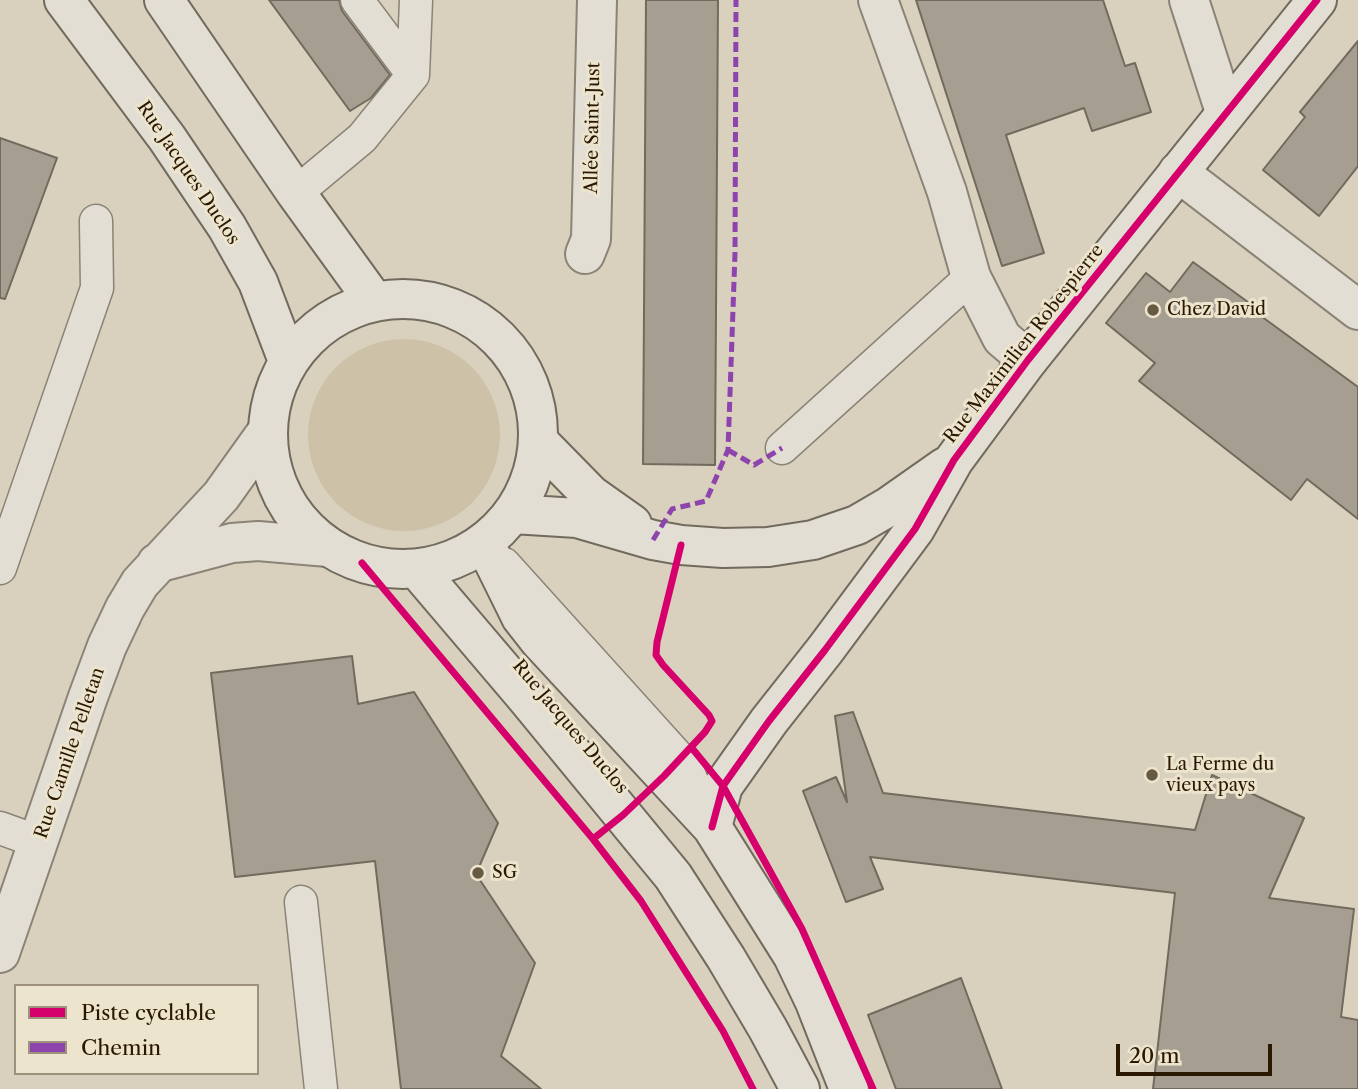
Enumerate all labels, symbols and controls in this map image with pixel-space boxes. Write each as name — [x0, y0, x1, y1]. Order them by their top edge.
street label: Allée Saint-Just — [581, 62, 605, 194]
street label: Rue Jacques Duclos — [132, 97, 244, 249]
street label: Rue Maximilien Robespierre — [940, 240, 1108, 448]
place label: Chez David — [1167, 299, 1266, 321]
marker: Chez David — [1145, 302, 1161, 318]
street label: Rue Jacques Duclos — [508, 656, 632, 798]
street label: Rue Camille Pelletan — [31, 665, 109, 841]
place label: La Ferme du vieux pays — [1166, 754, 1274, 796]
marker: La Ferme du vieux pays — [1144, 767, 1160, 783]
place label: SG — [492, 862, 517, 884]
marker: SG — [470, 865, 486, 881]
legend — [14, 984, 259, 1075]
text: Piste cyclable — [81, 1000, 216, 1025]
scale bar — [1120, 1030, 1276, 1074]
text: Chemin — [81, 1035, 161, 1060]
text: 20 m — [1129, 1043, 1180, 1068]

